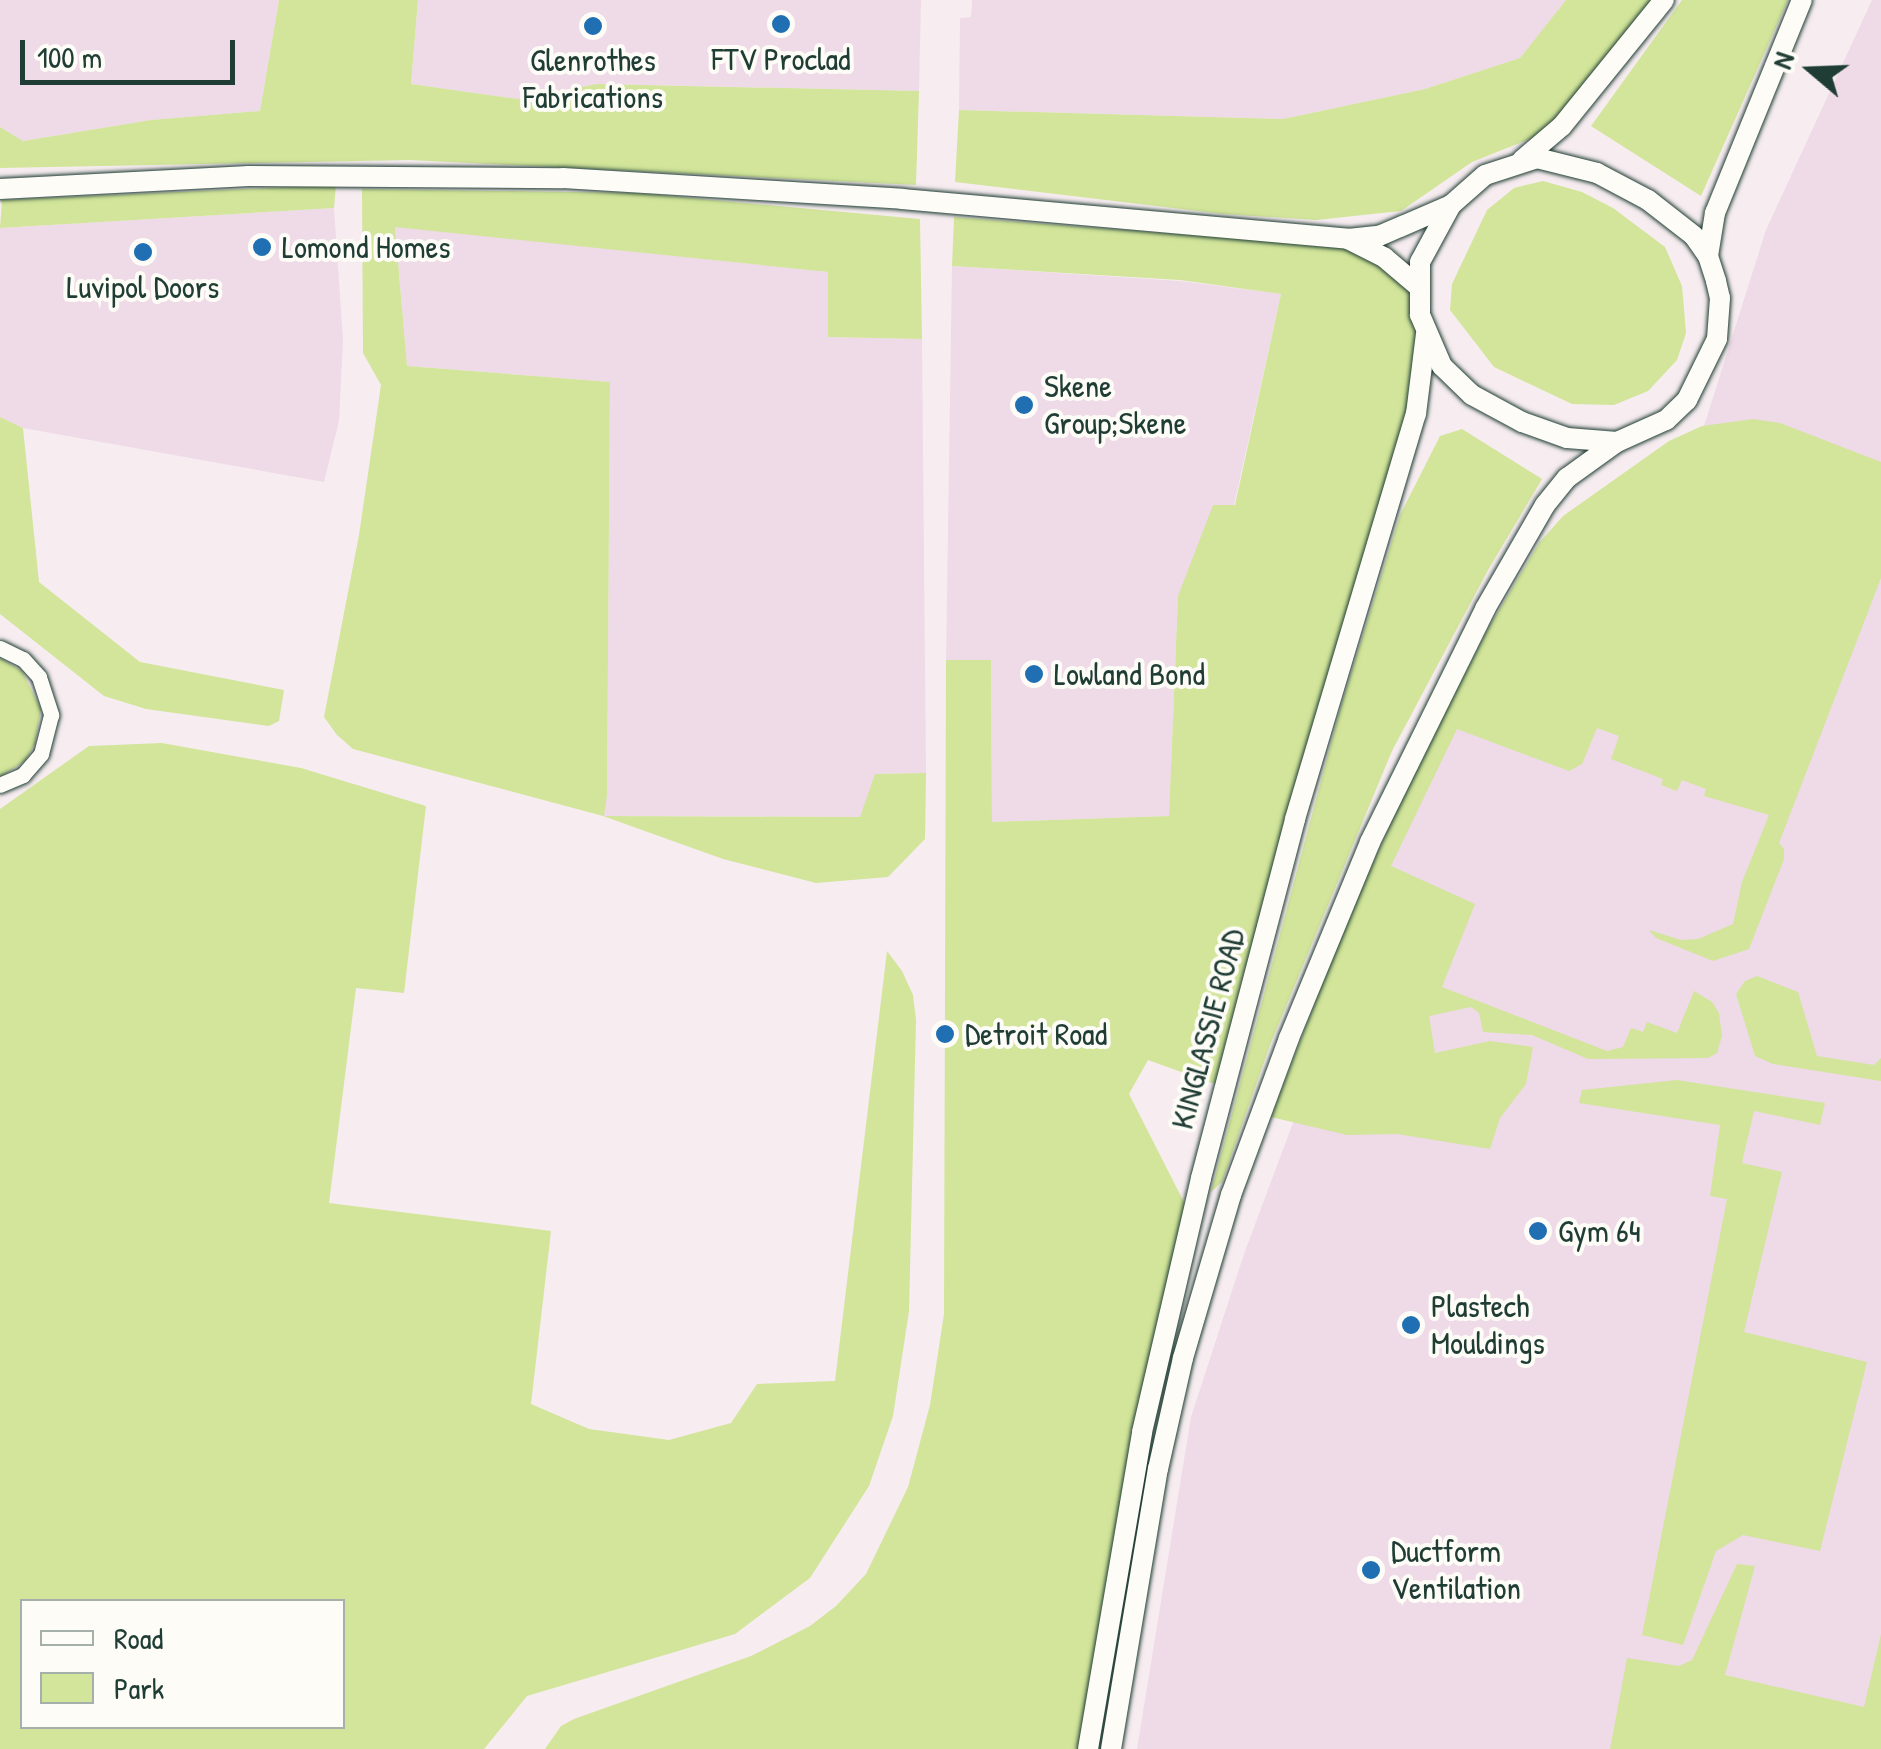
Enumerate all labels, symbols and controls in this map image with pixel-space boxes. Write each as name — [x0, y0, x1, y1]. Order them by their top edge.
marker: FTV Proclad — [770, 13, 792, 35]
marker: Glenrothes Fabrications — [582, 15, 604, 37]
scale bar — [25, 20, 240, 82]
north arrow — [1761, 20, 1861, 120]
text: 100 m — [37, 37, 102, 77]
place label: FTV Proclad — [712, 40, 850, 78]
place label: Glenrothes Fabrications — [523, 42, 663, 117]
text: N — [1762, 47, 1803, 73]
place label: Lomond Homes — [282, 228, 450, 266]
marker: Lomond Homes — [251, 236, 273, 258]
marker: Luvipol Doors — [132, 241, 154, 263]
place label: Luvipol Doors — [67, 268, 219, 306]
place label: Skene Group;Skene — [1044, 368, 1186, 443]
marker: Skene Group;Skene — [1013, 394, 1035, 416]
place label: Lowland Bond — [1054, 655, 1205, 693]
marker: Lowland Bond — [1023, 663, 1045, 685]
street label: KINGLASSIE ROAD — [1163, 925, 1253, 1133]
place label: Detroit Road — [965, 1015, 1107, 1053]
marker: Detroit Road — [934, 1023, 956, 1045]
place label: Gym 64 — [1558, 1212, 1641, 1250]
marker: Gym 64 — [1527, 1220, 1549, 1242]
place label: Plastech Mouldings — [1431, 1288, 1545, 1363]
marker: Plastech Mouldings — [1400, 1314, 1422, 1336]
place label: Ductform Ventilation — [1391, 1533, 1521, 1608]
marker: Ductform Ventilation — [1360, 1559, 1382, 1581]
legend — [20, 1599, 345, 1729]
text: Road — [114, 1618, 163, 1658]
text: Park — [114, 1668, 164, 1708]

